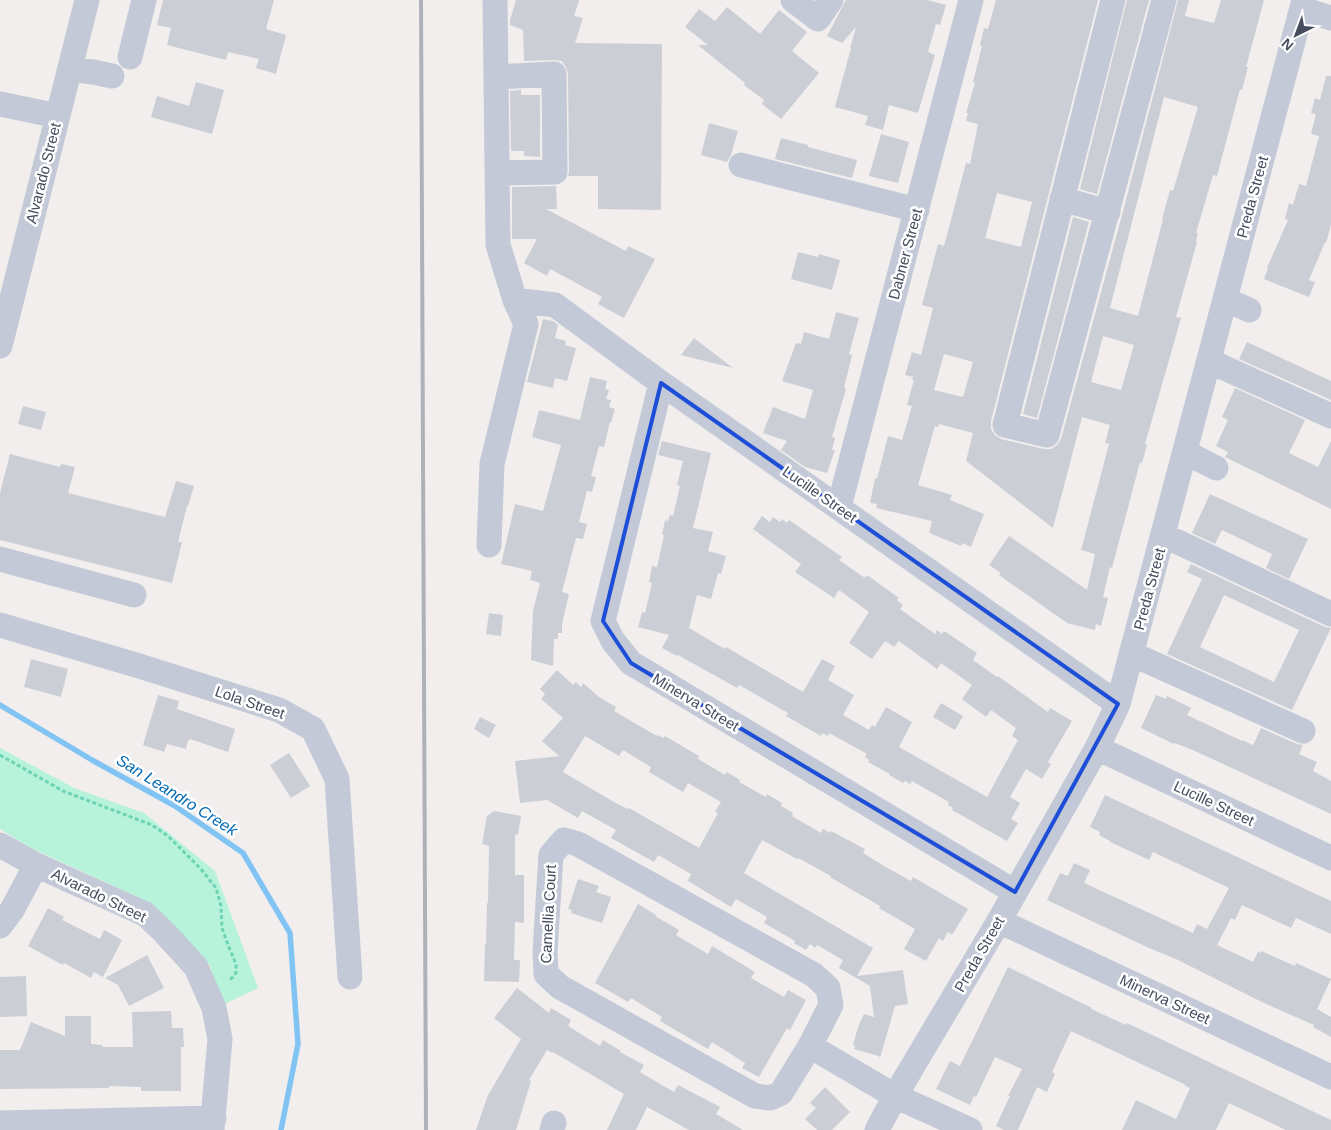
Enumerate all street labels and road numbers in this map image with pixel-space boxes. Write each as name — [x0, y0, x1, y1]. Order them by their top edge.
street label: Alvarado Street — [22, 120, 64, 225]
street label: Preda Street — [1233, 153, 1271, 240]
street label: Dabner Street — [885, 206, 926, 301]
street label: Lucille Street — [780, 462, 861, 526]
street label: Preda Street — [1130, 545, 1168, 632]
street label: Minerva Street — [650, 670, 743, 735]
street label: Lola Street — [213, 682, 288, 722]
street label: Lucille Street — [1171, 777, 1258, 829]
street label: Camellia Court — [537, 863, 559, 964]
street label: Alvarado Street — [49, 865, 150, 926]
street label: Preda Street — [951, 913, 1008, 995]
street label: Minerva Street — [1117, 971, 1214, 1028]

